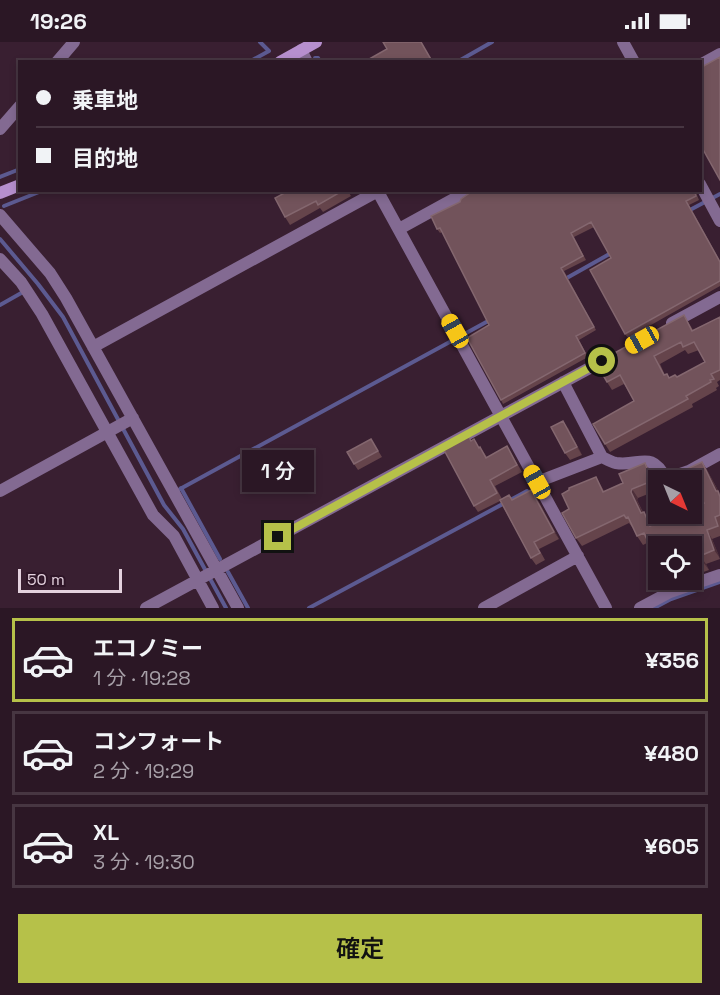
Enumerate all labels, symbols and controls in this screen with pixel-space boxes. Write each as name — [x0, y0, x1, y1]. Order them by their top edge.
text: 19:26 — [30, 7, 87, 35]
text: 乗車地 — [72, 86, 138, 114]
text: 目的地 — [72, 144, 138, 172]
car — [438, 311, 472, 351]
car — [622, 323, 662, 357]
route start — [588, 347, 615, 374]
callout: 1 分 — [242, 450, 314, 492]
text: 1 分 — [261, 458, 295, 484]
car — [520, 462, 554, 502]
north arrow — [648, 470, 702, 524]
map controls — [648, 470, 702, 590]
route end — [264, 523, 291, 550]
button: locate — [648, 536, 702, 590]
scale bar — [18, 566, 122, 594]
text: 50 m — [27, 569, 65, 590]
icon: car — [21, 633, 75, 687]
text: エコノミー — [93, 634, 203, 662]
text: ¥356 — [645, 646, 699, 674]
text: 1 分 · 19:28 — [93, 665, 191, 691]
icon: car — [21, 726, 75, 780]
text: コンフォート — [93, 727, 224, 755]
text: ¥480 — [644, 739, 699, 767]
text: 2 分 · 19:29 — [93, 758, 194, 784]
text: XL — [93, 818, 119, 846]
icon: car — [21, 819, 75, 873]
text: ¥605 — [644, 832, 699, 860]
text: 3 分 · 19:30 — [93, 849, 195, 875]
button: 確定 — [18, 914, 702, 983]

